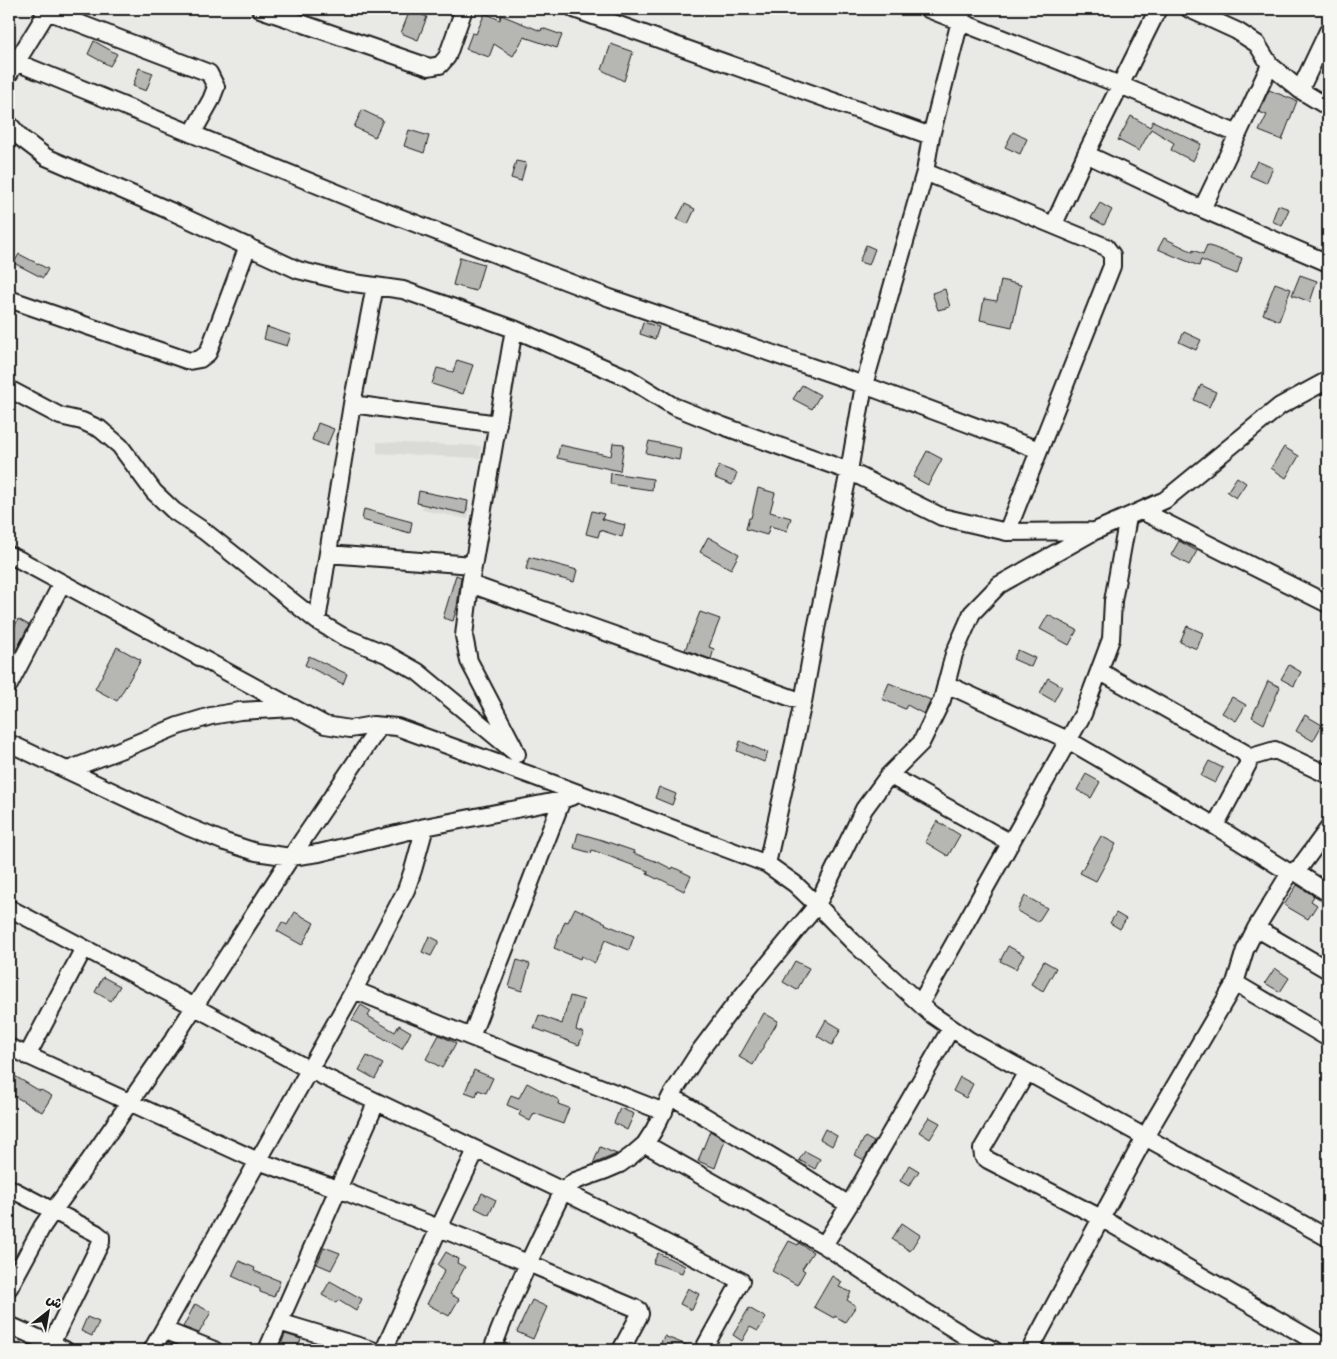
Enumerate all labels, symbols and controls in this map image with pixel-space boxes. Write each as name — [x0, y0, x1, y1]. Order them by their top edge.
north arrow — [22, 1286, 72, 1336]
text: ش — [43, 1290, 65, 1313]

